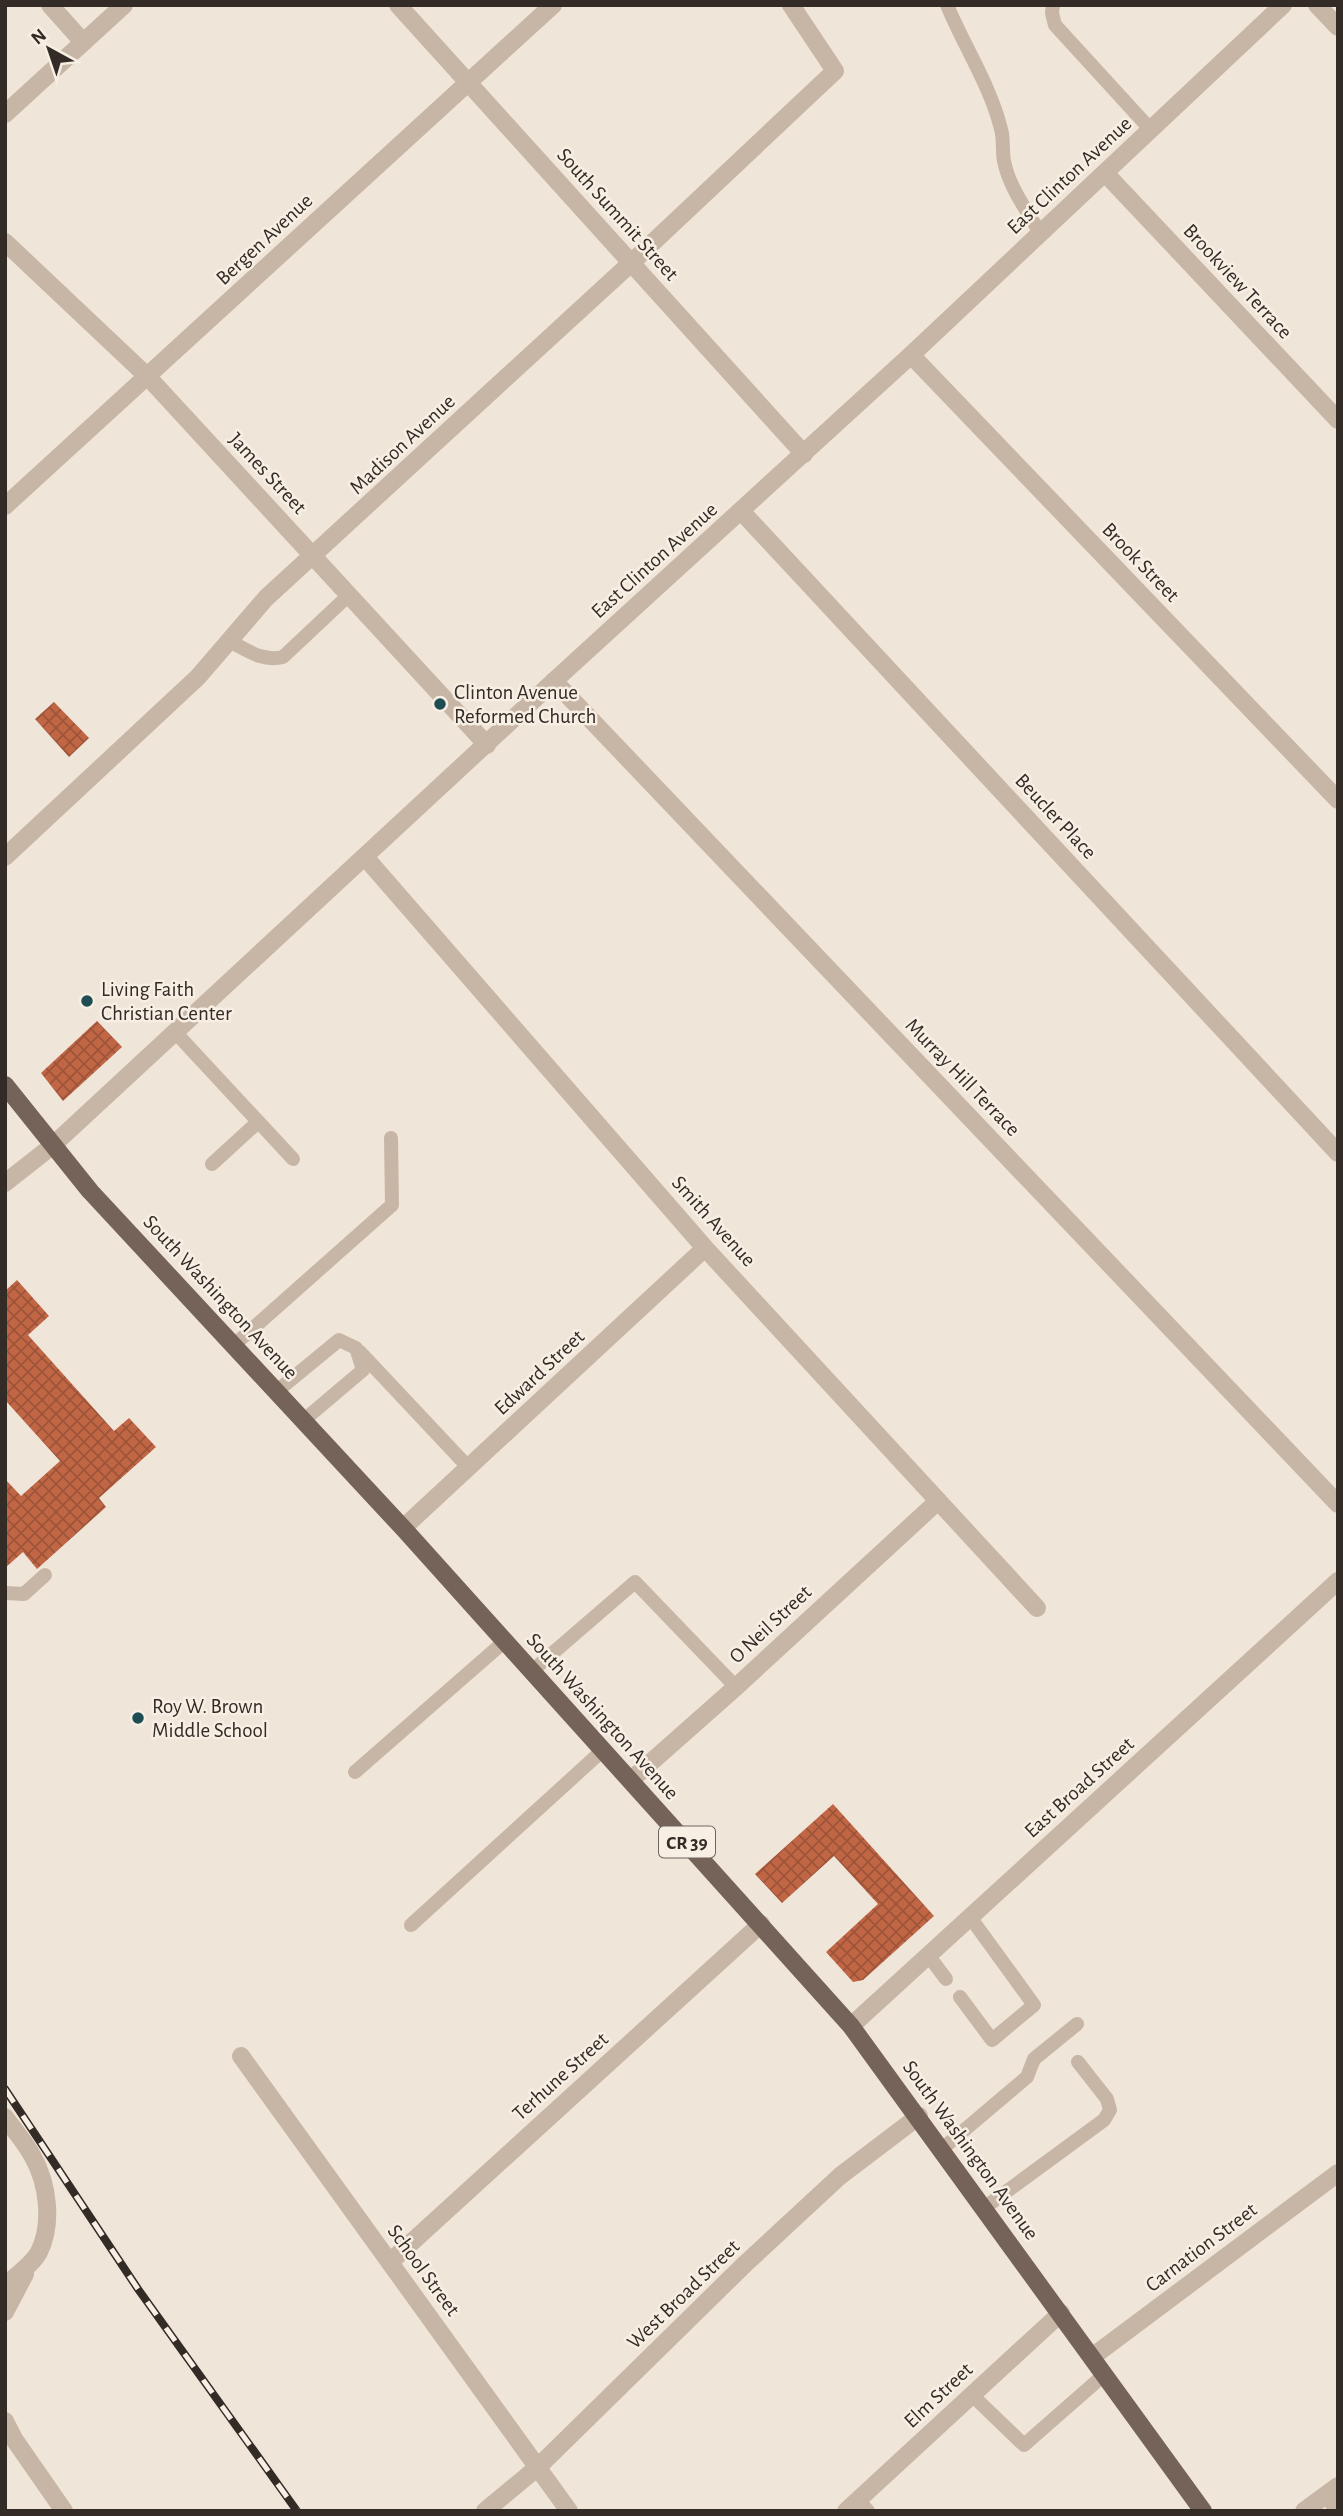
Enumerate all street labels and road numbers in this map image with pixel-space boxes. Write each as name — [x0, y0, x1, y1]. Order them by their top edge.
street label: East Clinton Avenue — [1003, 113, 1136, 238]
street label: South Summit Street — [553, 144, 683, 285]
street label: Bergen Avenue — [212, 190, 316, 289]
street label: Brookview Terrace — [1179, 220, 1296, 343]
street label: Madison Avenue — [346, 391, 459, 498]
street label: James Street — [225, 429, 311, 518]
street label: East Clinton Avenue — [587, 499, 721, 622]
street label: Brook Street — [1098, 519, 1183, 606]
street label: Beucler Place — [1011, 770, 1100, 863]
street label: Murray Hill Terrace — [901, 1014, 1024, 1140]
street label: Smith Avenue — [668, 1172, 760, 1271]
street label: South Washington Avenue — [139, 1211, 302, 1383]
street label: Edward Street — [490, 1326, 589, 1419]
street label: O Neil Street — [725, 1581, 816, 1667]
street label: South Washington Avenue — [523, 1629, 683, 1804]
street label: East Broad Street — [1021, 1733, 1138, 1842]
road number: CR 39 — [659, 1826, 715, 1858]
street label: Terhune Street — [509, 2028, 612, 2124]
street label: South Washington Avenue — [899, 2057, 1043, 2244]
street label: Carnation Street — [1142, 2199, 1261, 2296]
street label: School Street — [384, 2221, 464, 2320]
street label: West Broad Street — [623, 2236, 744, 2353]
street label: Elm Street — [900, 2359, 977, 2432]

